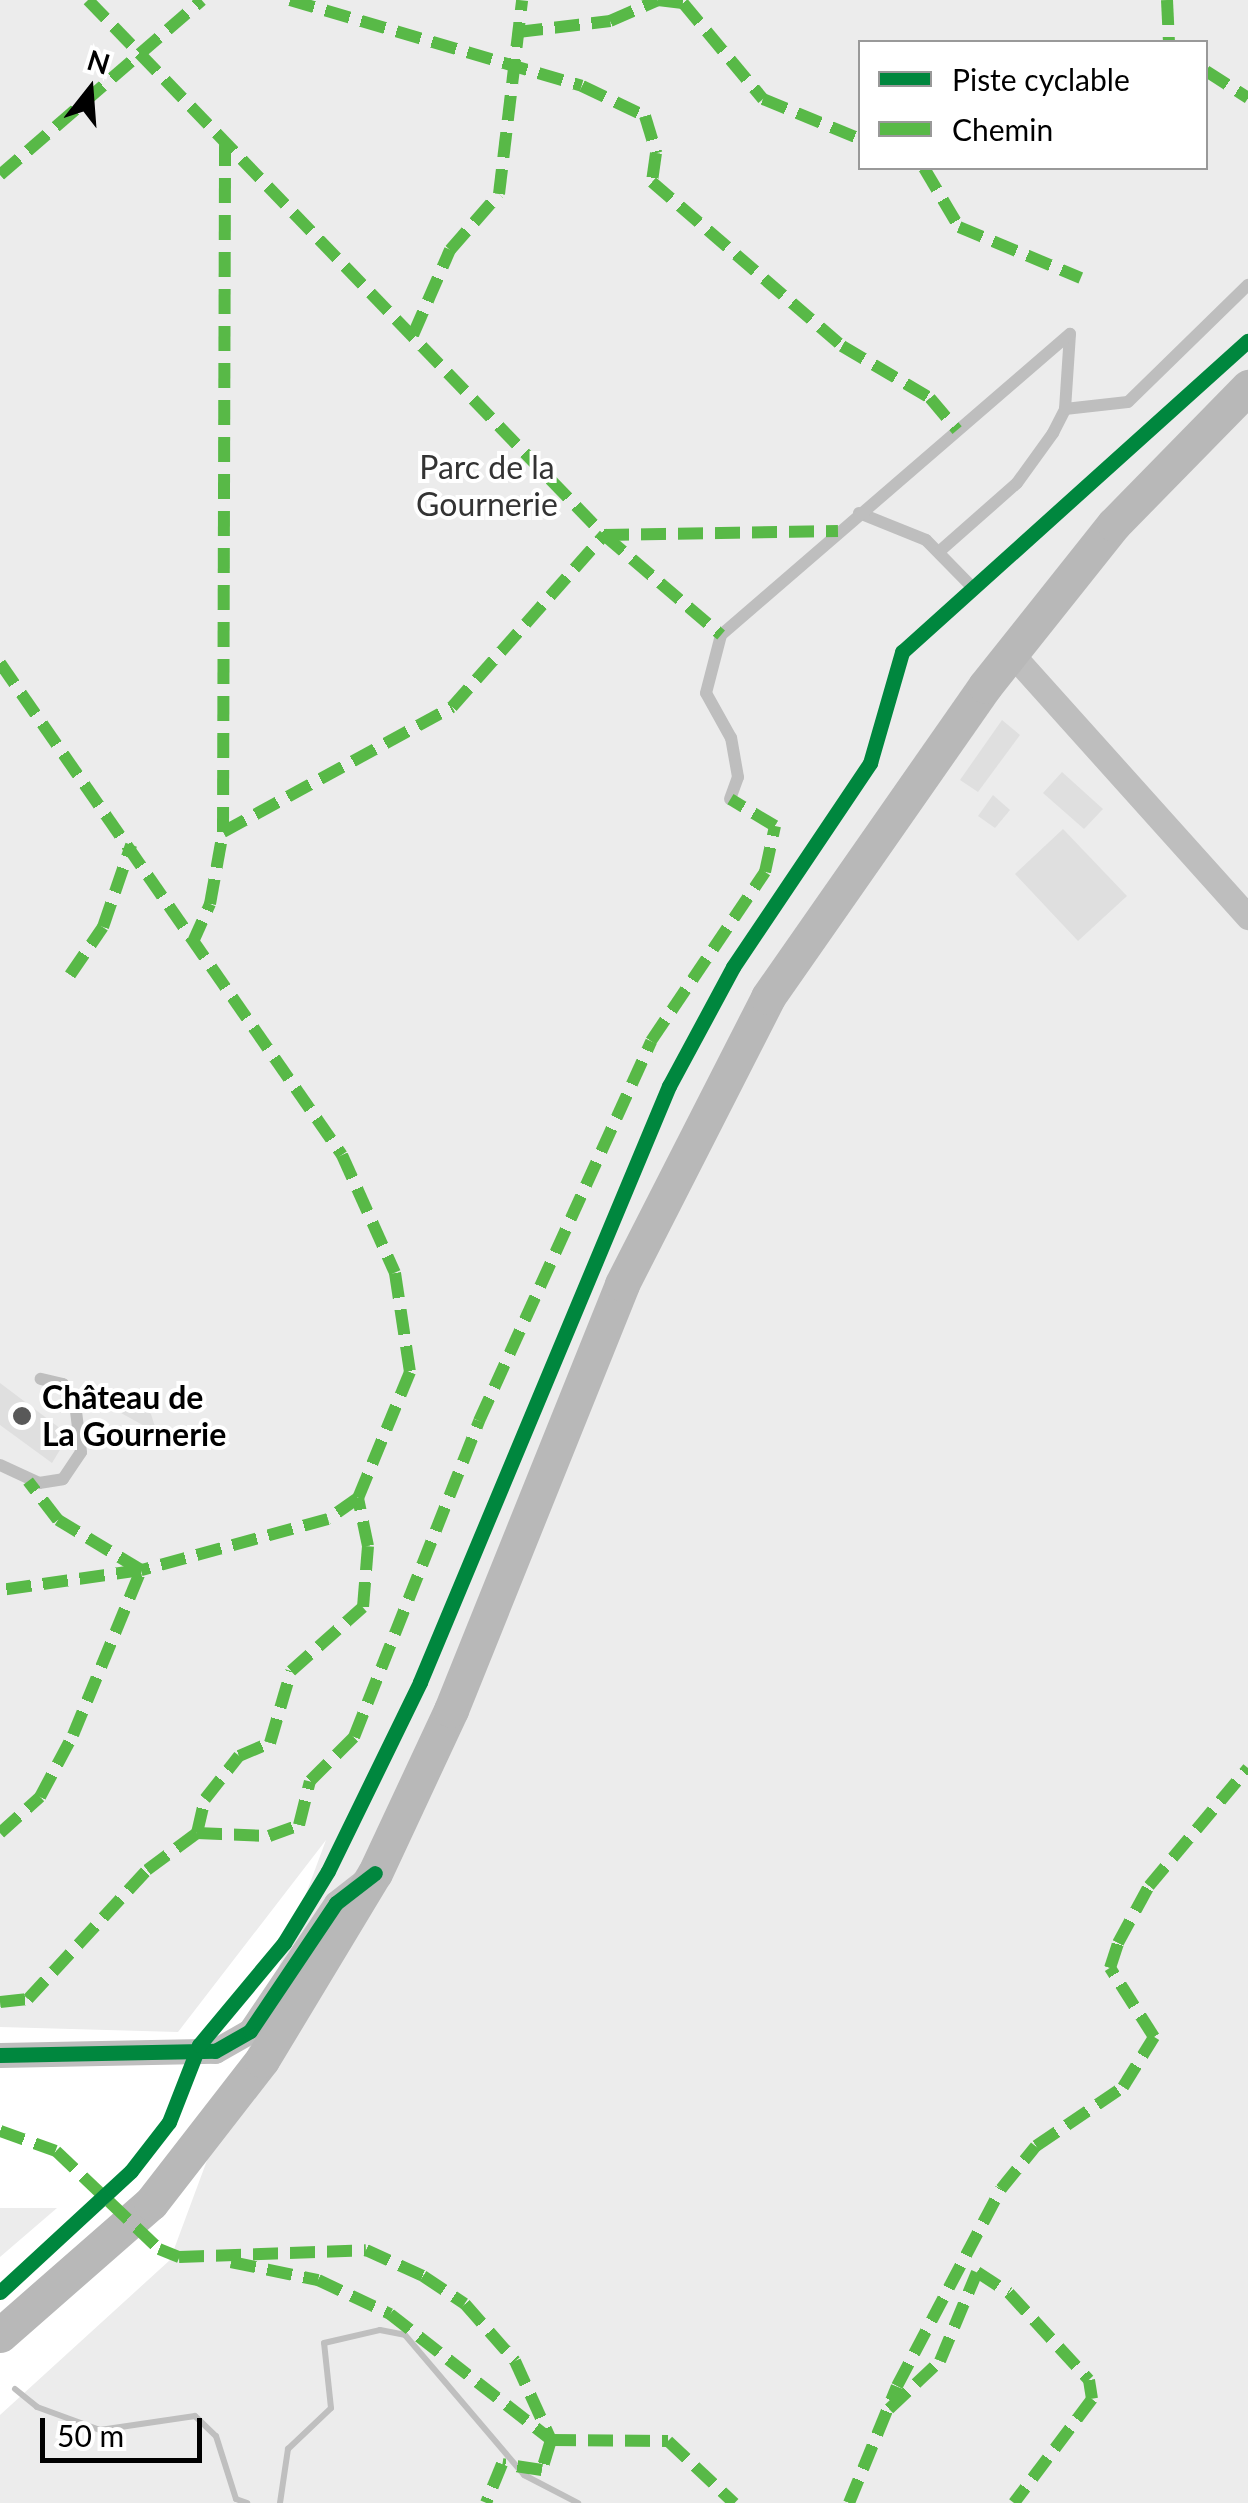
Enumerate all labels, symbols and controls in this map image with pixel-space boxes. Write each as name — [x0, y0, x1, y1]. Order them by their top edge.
north arrow — [40, 40, 140, 140]
legend — [858, 40, 1208, 170]
text: N — [83, 42, 114, 81]
text: Piste cyclable — [952, 61, 1130, 97]
text: Chemin — [952, 111, 1053, 147]
park label: Parc de la Gournerie — [416, 449, 558, 524]
place label: Château de La Gournerie — [42, 1379, 226, 1454]
marker: Château de La Gournerie — [11, 1405, 33, 1427]
scale bar — [45, 2398, 208, 2460]
text: 50 m — [57, 2417, 124, 2453]

